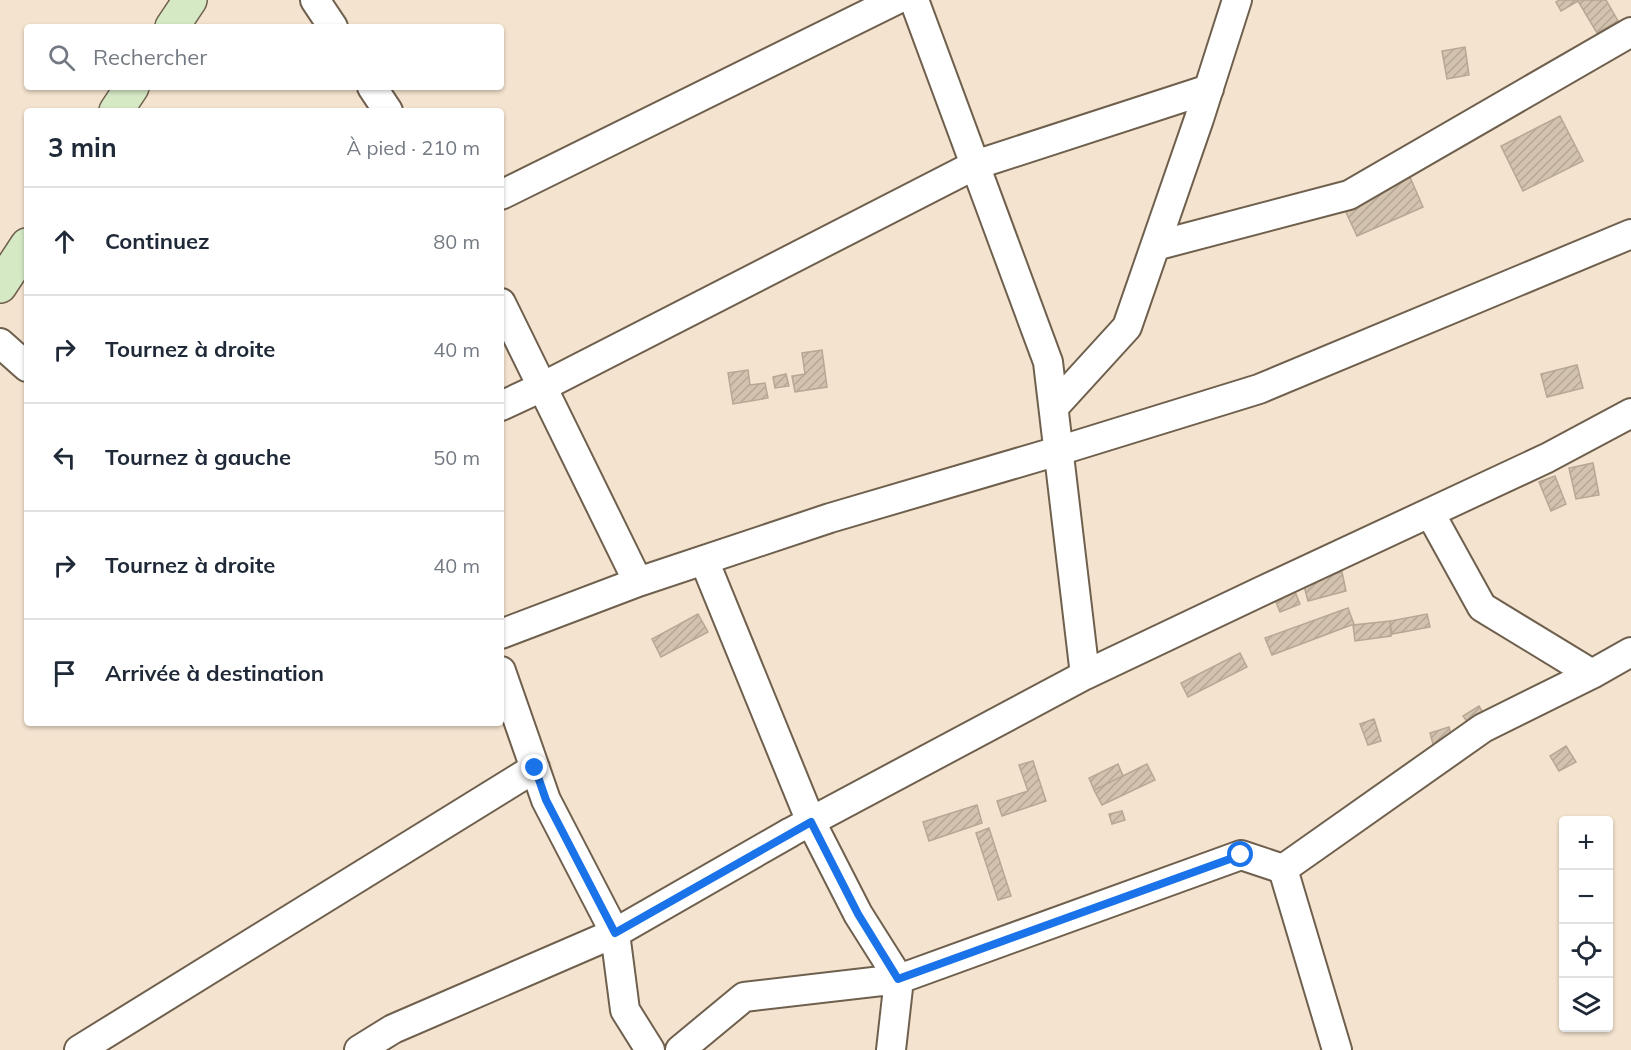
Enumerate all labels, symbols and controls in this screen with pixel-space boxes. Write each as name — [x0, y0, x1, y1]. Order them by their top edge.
search box — [24, 24, 504, 90]
icon: search — [45, 41, 78, 74]
text: Rechercher — [93, 43, 207, 71]
text: 3 min — [48, 131, 117, 164]
text: À pied · 210 m — [347, 135, 480, 160]
icon: ahead — [48, 225, 81, 258]
text: Continuez — [105, 227, 210, 255]
text: 80 m — [433, 229, 480, 254]
icon: right — [48, 333, 81, 366]
text: Tournez à droite — [105, 335, 275, 363]
text: 40 m — [433, 337, 480, 362]
icon: left — [48, 441, 81, 474]
text: Tournez à gauche — [105, 443, 291, 471]
text: 50 m — [433, 445, 480, 470]
icon: right — [48, 549, 81, 582]
text: Tournez à droite — [105, 551, 275, 579]
text: 40 m — [433, 553, 480, 578]
icon: arrive — [48, 657, 81, 690]
text: Arrivée à destination — [105, 659, 324, 687]
route end — [521, 754, 547, 780]
map controls — [1559, 816, 1613, 1032]
button: + — [1559, 816, 1613, 870]
route start — [1227, 841, 1253, 867]
button: − — [1559, 870, 1613, 924]
button: locate — [1559, 924, 1613, 978]
button: layers — [1559, 978, 1613, 1032]

